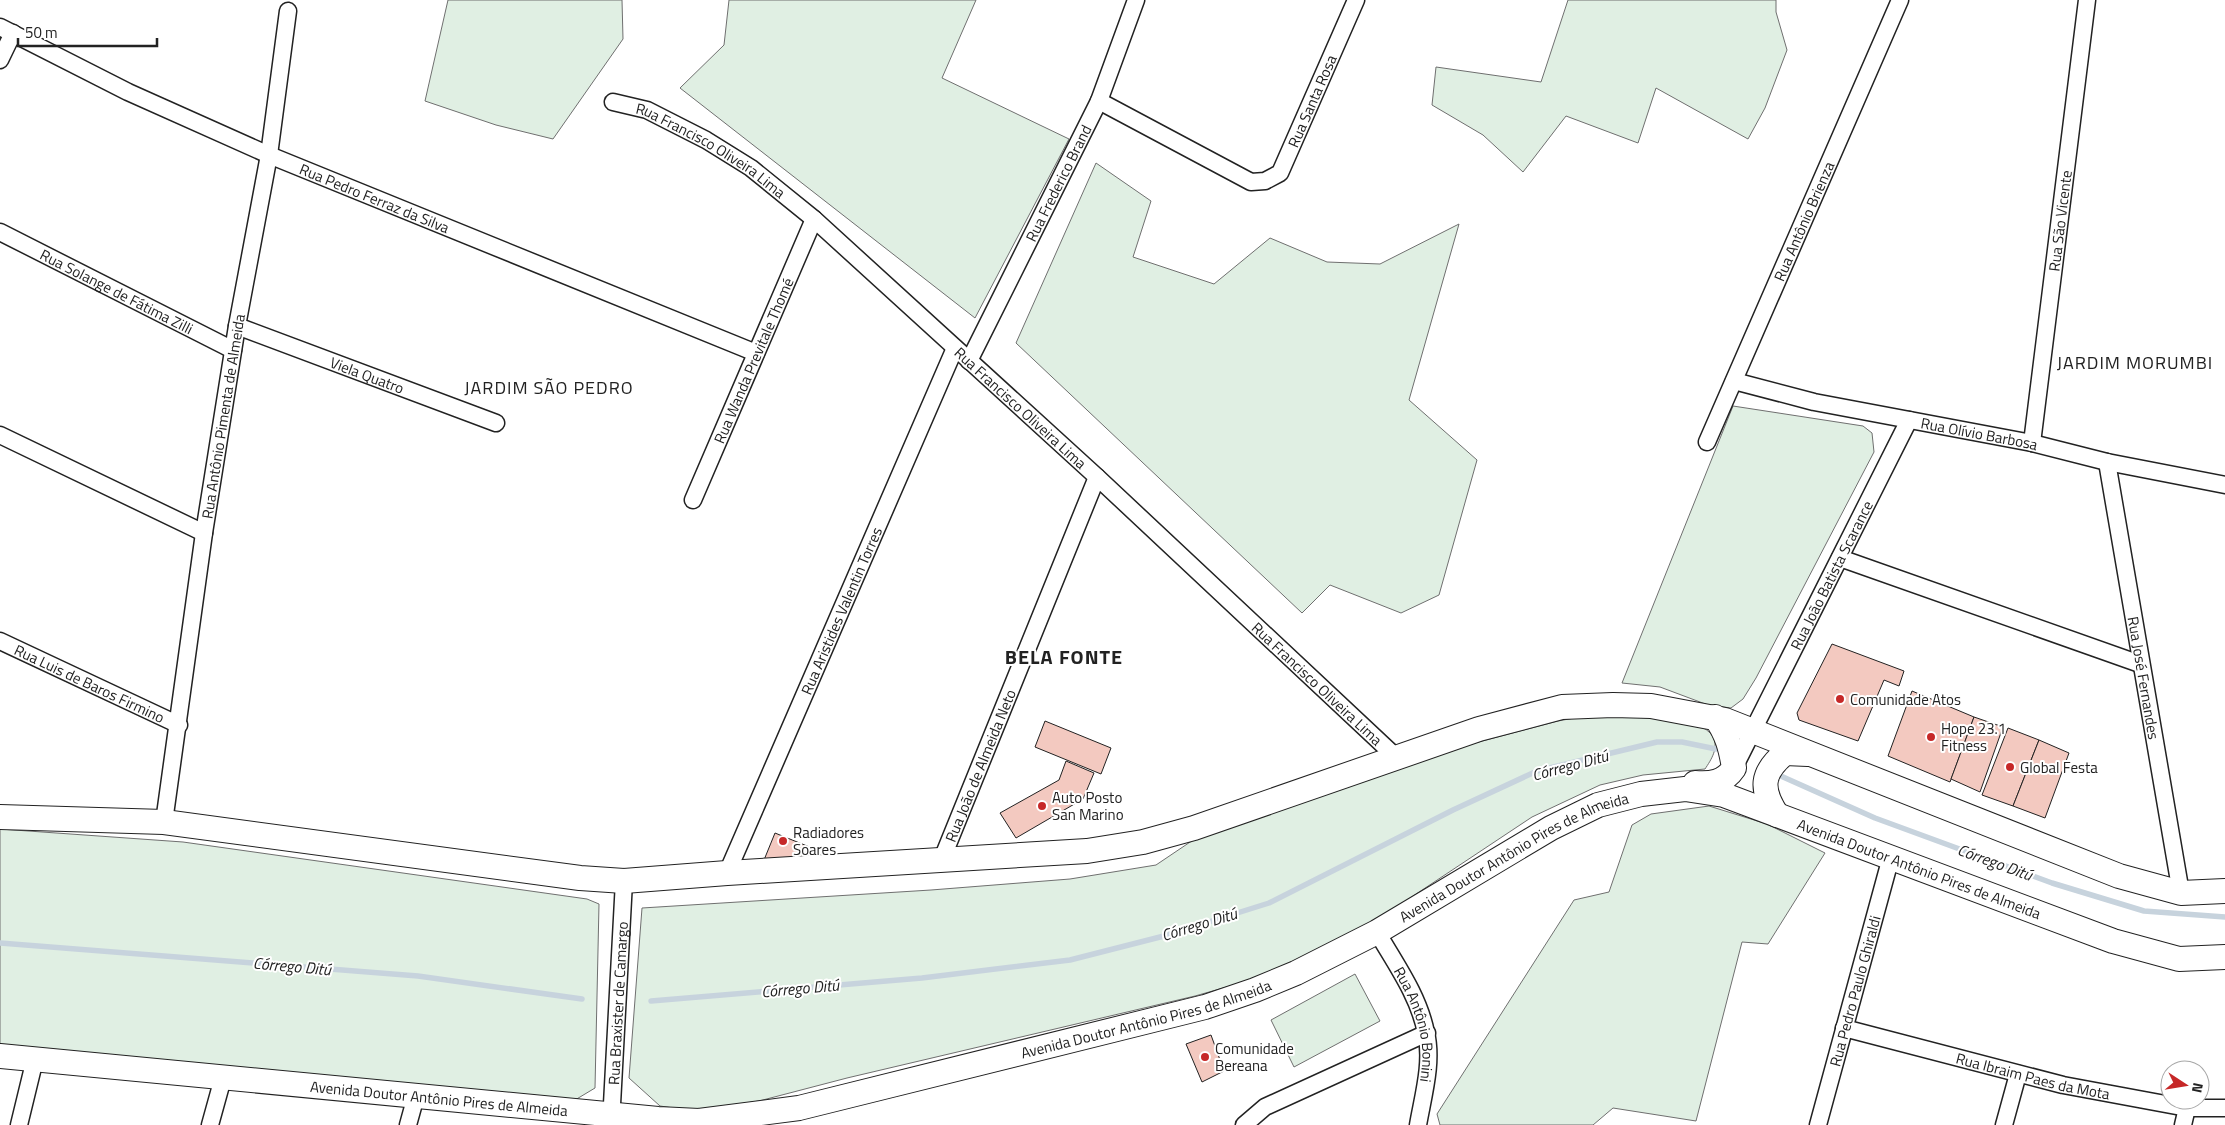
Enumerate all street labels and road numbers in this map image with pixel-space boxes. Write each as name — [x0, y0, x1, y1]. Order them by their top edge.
street label: Rua Santa Rosa — [1281, 50, 1342, 151]
street label: Rua Francisco Oliveira Lima — [634, 96, 791, 204]
street label: Rua Frederico Brand — [1019, 121, 1097, 245]
street label: Rua Pedro Ferraz da Silva — [296, 157, 454, 239]
street label: Rua Antônio Brienza — [1767, 157, 1840, 285]
street label: Rua São Vicente — [2042, 169, 2077, 273]
street label: Rua Solange de Fátima Zilli — [36, 243, 197, 340]
street label: Rua Wanda Previtale Thomé — [707, 274, 799, 447]
street label: Rua Antônio Pimenta de Almeida — [195, 311, 251, 520]
street label: Rua Francisco Oliveira Lima — [949, 341, 1092, 474]
street label: Viela Quatro — [327, 350, 408, 399]
street label: Rua Olívio Barbosa — [1919, 411, 2041, 456]
street label: Rua João Batista Scarance — [1784, 496, 1878, 654]
street label: Rua Aristides Valentin Torres — [794, 523, 888, 698]
street label: Rua José Fernandes — [2122, 614, 2166, 741]
street label: Rua Francisco Oliveira Lima — [1247, 616, 1388, 751]
street label: Rua Luis de Baros Firmino — [11, 638, 169, 728]
street label: Rua João de Almeida Neto — [939, 685, 1021, 845]
street label: Avenida Doutor Antônio Pires de Almeida — [1395, 786, 1631, 928]
street label: Avenida Doutor Antônio Pires de Almeida — [1794, 812, 2045, 925]
street label: Rua Pedro Paulo Ghiraldi — [1823, 913, 1886, 1069]
street label: Rua Braxister de Camargo — [602, 921, 633, 1086]
street label: Rua Antônio Bonini — [1389, 962, 1440, 1084]
street label: Avenida Doutor Antônio Pires de Almeida — [1018, 973, 1275, 1064]
street label: Rua Ibraim Paes da Mota — [1954, 1046, 2112, 1105]
street label: Avenida Doutor Antônio Pires de Almeida — [309, 1074, 569, 1122]

